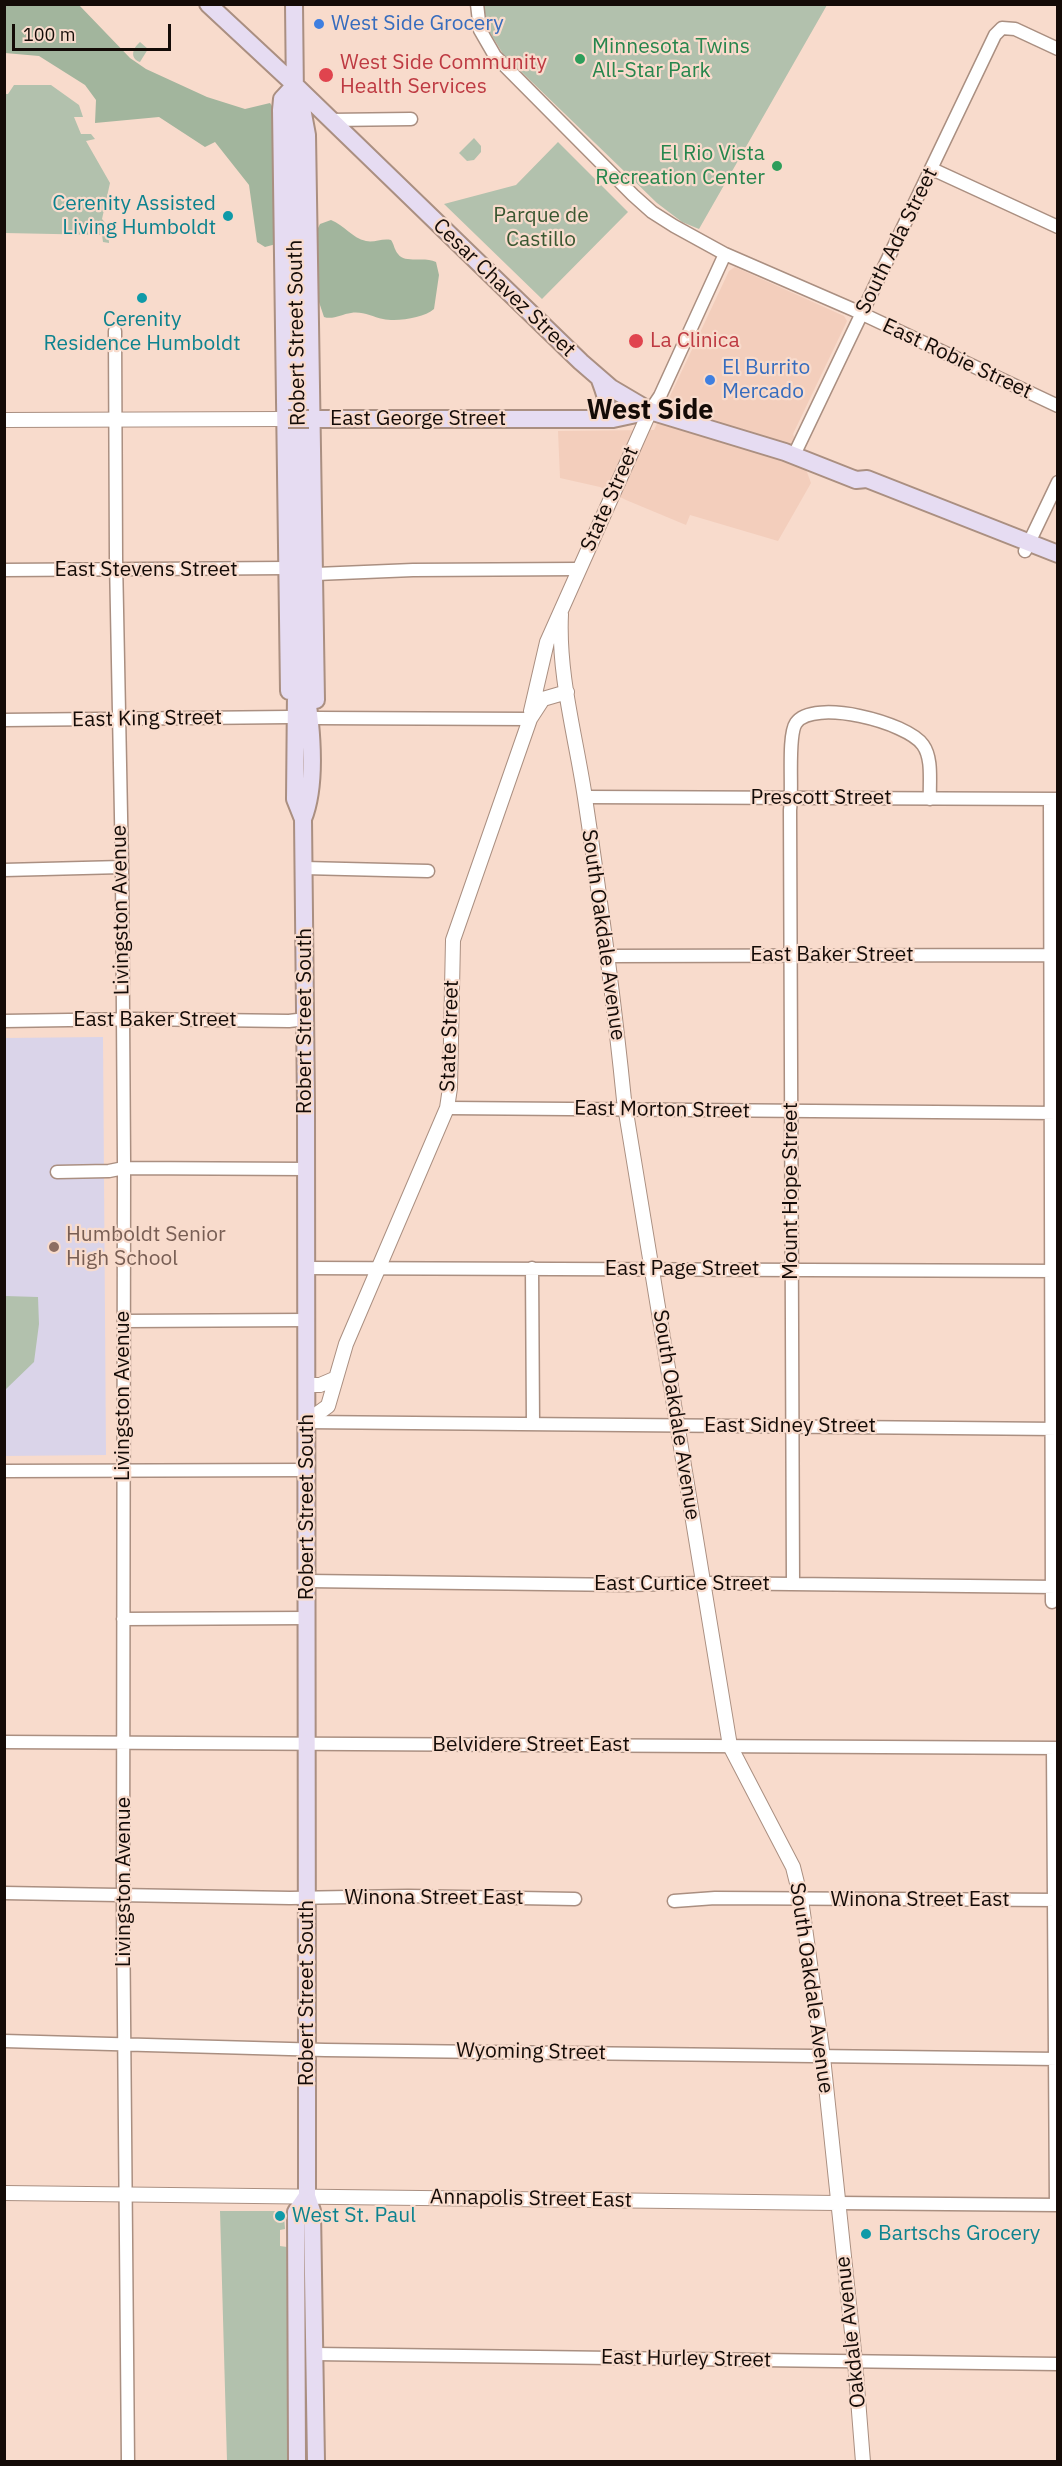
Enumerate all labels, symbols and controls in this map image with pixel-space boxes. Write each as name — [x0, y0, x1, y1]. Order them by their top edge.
place label: West Side Grocery — [331, 11, 504, 37]
scale bar — [15, 12, 174, 50]
marker: West Side Grocery — [312, 17, 326, 31]
text: 100 m — [23, 23, 75, 46]
place label: Minnesota Twins All-Star Park — [592, 34, 750, 84]
place label: West Side Community Health Services — [340, 50, 547, 100]
marker: Minnesota Twins All-Star Park — [573, 52, 587, 66]
marker: West Side Community Health Services — [317, 66, 335, 84]
place label: El Rio Vista Recreation Center — [595, 141, 765, 191]
marker: El Rio Vista Recreation Center — [770, 159, 784, 173]
street label: South Ada Street — [851, 164, 943, 318]
place label: Cerenity Assisted Living Humboldt — [52, 191, 216, 241]
park label: Parque de Castillo — [493, 203, 589, 253]
marker: Cerenity Assisted Living Humboldt — [221, 209, 235, 223]
street label: Cesar Chavez Street — [427, 213, 581, 363]
street label: Robert Street South — [283, 240, 311, 426]
marker: Cerenity Residence Humboldt — [135, 291, 149, 305]
place label: Cerenity Residence Humboldt — [43, 307, 241, 357]
street label: East Robie Street — [878, 313, 1036, 405]
place label: La Clinica — [650, 328, 740, 354]
marker: La Clinica — [627, 332, 645, 350]
place label: El Burrito Mercado — [722, 355, 810, 405]
marker: El Burrito Mercado — [703, 373, 717, 387]
district label: West Side — [586, 395, 714, 427]
street label: East George Street — [330, 406, 506, 432]
street label: State Street — [576, 443, 644, 555]
street label: East Stevens Street — [54, 557, 238, 583]
street label: East King Street — [72, 705, 222, 733]
street label: Prescott Street — [750, 785, 892, 811]
street label: Livingston Avenue — [107, 825, 135, 995]
street label: South Oakdale Avenue — [576, 828, 630, 1042]
street label: Robert Street South — [292, 928, 318, 1114]
street label: East Baker Street — [750, 942, 914, 968]
street label: State Street — [435, 980, 465, 1092]
street label: East Baker Street — [73, 1007, 237, 1033]
street label: East Morton Street — [574, 1096, 750, 1124]
street label: Mount Hope Street — [778, 1102, 804, 1280]
place label: Humboldt Senior High School — [66, 1222, 226, 1272]
marker: Humboldt Senior High School — [47, 1240, 61, 1254]
street label: East Page Street — [605, 1256, 759, 1282]
street label: South Oakdale Avenue — [647, 1308, 705, 1522]
street label: Livingston Avenue — [110, 1311, 136, 1481]
street label: East Sidney Street — [704, 1413, 876, 1439]
street label: Robert Street South — [294, 1414, 320, 1600]
street label: East Curtice Street — [594, 1571, 770, 1597]
street label: Belvidere Street East — [432, 1732, 630, 1758]
street label: Livingston Avenue — [111, 1797, 137, 1967]
street label: South Oakdale Avenue — [784, 1881, 838, 2095]
street label: Winona Street East — [344, 1885, 524, 1911]
street label: Winona Street East — [830, 1887, 1010, 1913]
street label: Robert Street South — [294, 1900, 320, 2086]
street label: Wyoming Street — [456, 2038, 606, 2066]
street label: Annapolis Street East — [430, 2185, 632, 2213]
place label: West St. Paul — [292, 2203, 416, 2229]
marker: West St. Paul — [273, 2209, 287, 2223]
place label: Bartschs Grocery — [878, 2221, 1040, 2247]
marker: Bartschs Grocery — [859, 2227, 873, 2241]
street label: Oakdale Avenue — [830, 2255, 872, 2409]
street label: East Hurley Street — [601, 2345, 771, 2373]

